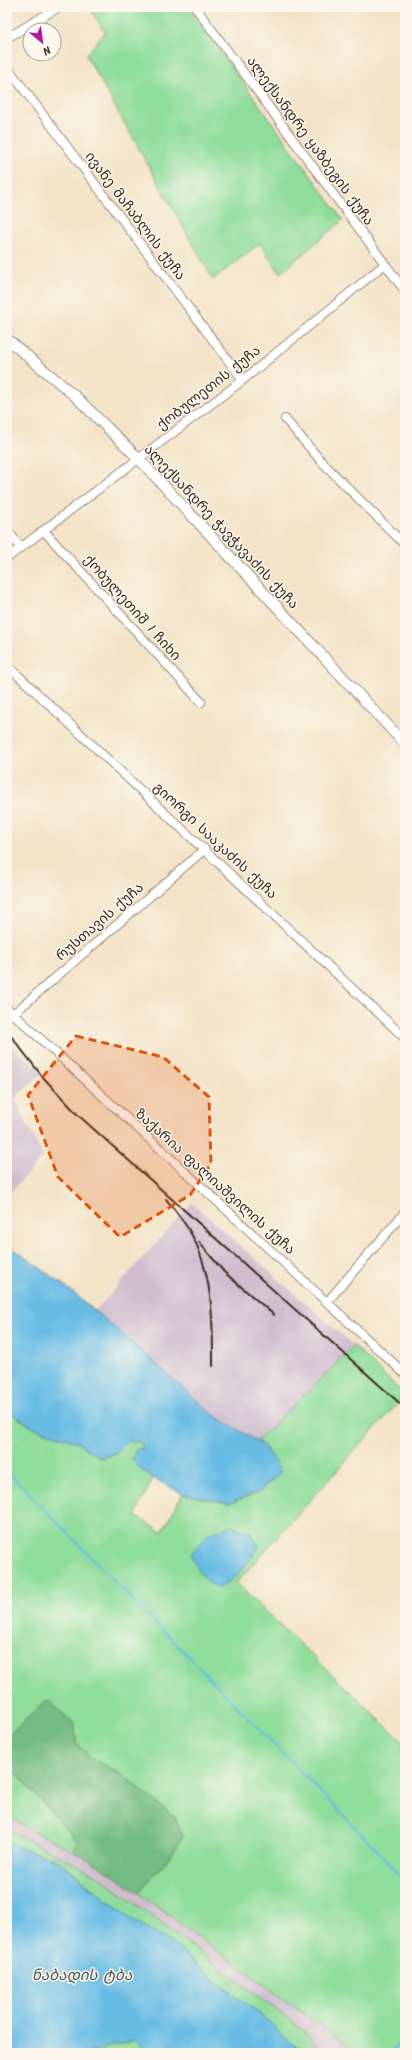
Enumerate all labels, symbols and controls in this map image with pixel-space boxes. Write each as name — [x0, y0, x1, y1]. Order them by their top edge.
north arrow — [22, 22, 62, 62]
text: N — [39, 40, 54, 59]
street label: ალექსანდრე ყაზბეგის ქუჩა — [241, 52, 379, 230]
street label: ივანე მაჩაბლის ქუჩა — [79, 147, 191, 285]
street label: ქობულეთის ქუჩა — [152, 340, 266, 436]
street label: ალექსანდრე ჭავჭავაძის ქუჩა — [138, 439, 304, 615]
street label: ქობულეთიშ I ჩიხი — [78, 550, 186, 666]
street label: გიორგი სააკაძის ქუჩა — [148, 777, 282, 905]
street label: რუსთავის ქუჩა — [51, 877, 149, 967]
street label: ზაქარია ფალიაშვილის ქუჩა — [130, 1104, 300, 1260]
water label: ნაბადის ტბა — [32, 1964, 133, 1988]

